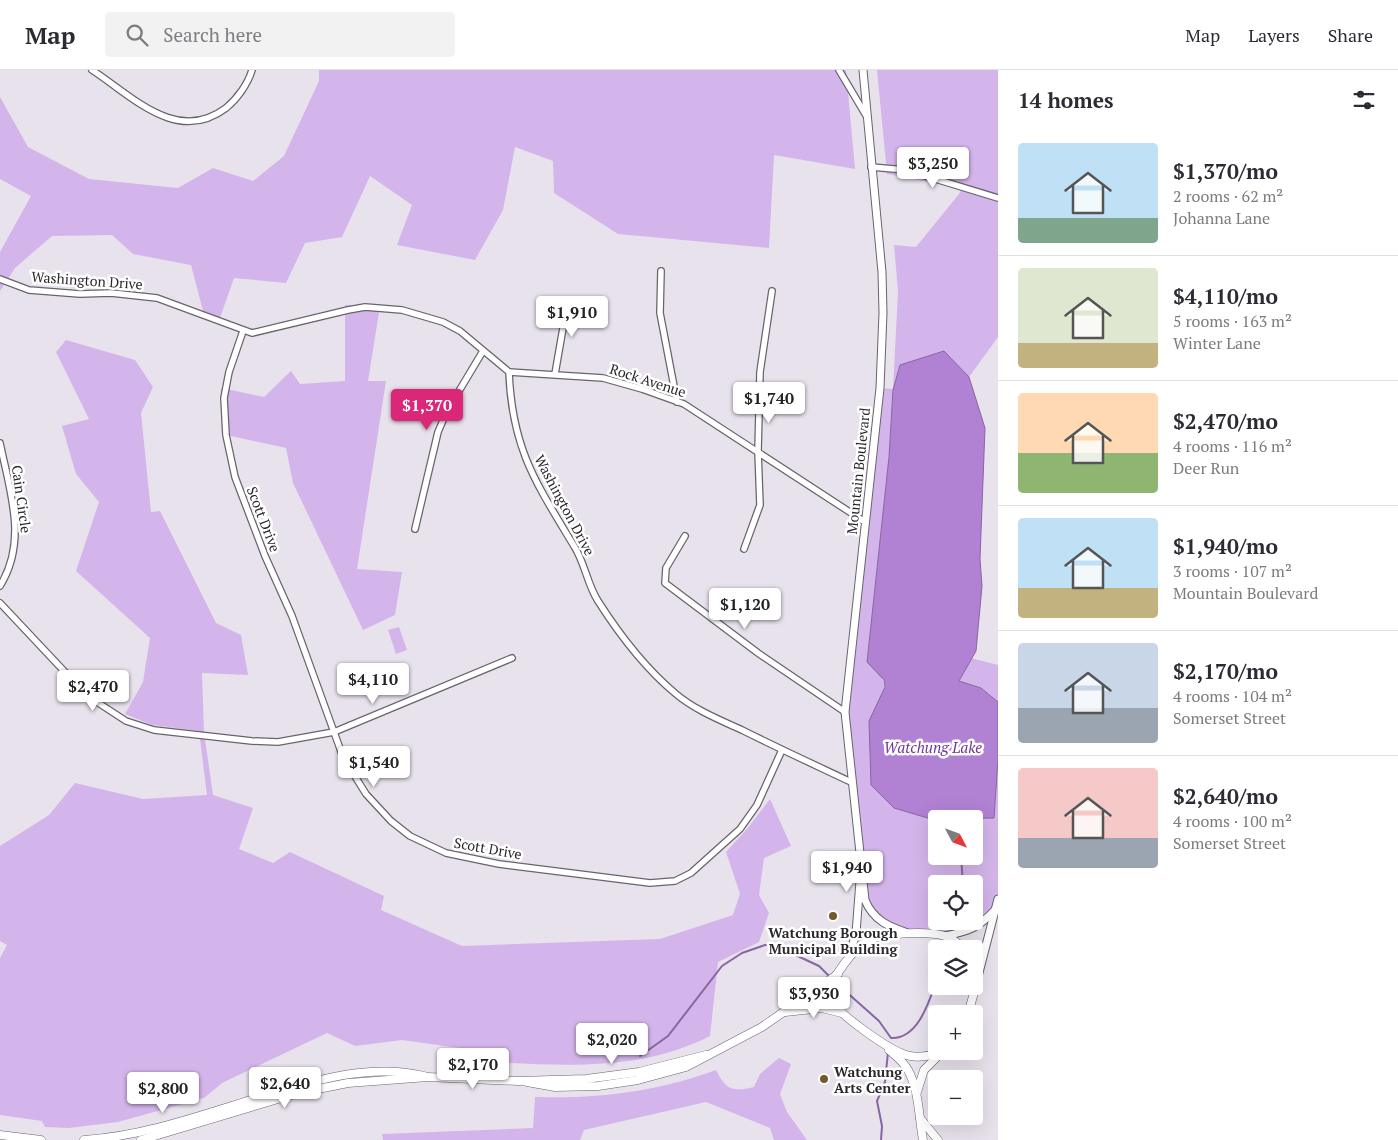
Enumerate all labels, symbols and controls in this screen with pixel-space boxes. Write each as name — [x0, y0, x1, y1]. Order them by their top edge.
search box — [105, 12, 455, 57]
text: Map — [25, 19, 75, 51]
icon: search — [123, 21, 151, 49]
text: Search here — [163, 22, 262, 47]
text: Map — [1185, 23, 1220, 47]
text: Layers — [1248, 23, 1300, 47]
text: Share — [1328, 23, 1373, 47]
text: 14 homes — [1018, 86, 1114, 114]
icon: filters — [1350, 86, 1378, 114]
pin: $3,250 — [892, 146, 974, 189]
text: $3,250 — [908, 152, 958, 174]
text: $1,370/mo — [1173, 157, 1278, 185]
icon: home — [1058, 163, 1118, 223]
text: 2 rooms · 62 m² — [1173, 185, 1283, 207]
text: Johanna Lane — [1173, 207, 1270, 229]
street label: Washington Drive — [31, 267, 143, 293]
text: $4,110/mo — [1173, 282, 1278, 310]
icon: home — [1058, 288, 1118, 348]
pin: $1,910 — [531, 296, 613, 338]
text: $1,910 — [547, 301, 597, 323]
text: 5 rooms · 163 m² — [1173, 310, 1292, 332]
text: Winter Lane — [1173, 332, 1261, 354]
street label: Rock Avenue — [607, 359, 689, 401]
pin: $1,740 — [728, 382, 810, 424]
text: $1,740 — [744, 387, 794, 409]
pin: $1,370 — [386, 388, 468, 431]
text: $1,370 — [402, 394, 452, 416]
street label: Mountain Boulevard — [842, 407, 874, 535]
text: $2,470/mo — [1173, 407, 1278, 435]
icon: home — [1058, 413, 1118, 473]
text: 4 rooms · 116 m² — [1173, 435, 1292, 457]
street label: Washington Drive — [530, 451, 600, 559]
text: Deer Run — [1173, 457, 1239, 479]
street label: Cain Circle — [8, 464, 36, 534]
street label: Scott Drive — [243, 484, 285, 554]
text: $1,940/mo — [1173, 532, 1278, 560]
icon: home — [1058, 538, 1118, 598]
text: 3 rooms · 107 m² — [1173, 560, 1292, 582]
text: Mountain Boulevard — [1173, 582, 1318, 604]
pin: $1,120 — [704, 588, 786, 630]
text: $1,120 — [720, 593, 770, 615]
text: $2,170/mo — [1173, 657, 1278, 685]
pin: $4,110 — [332, 662, 414, 705]
icon: home — [1058, 663, 1118, 723]
text: $4,110 — [348, 668, 398, 690]
pin: $2,470 — [52, 670, 134, 712]
text: $2,470 — [68, 675, 118, 697]
text: 4 rooms · 104 m² — [1173, 685, 1292, 707]
text: Somerset Street — [1173, 707, 1286, 729]
water label: Watchung Lake — [884, 737, 982, 757]
pin: $1,540 — [333, 746, 415, 788]
text: $1,540 — [349, 751, 399, 773]
text: $2,640/mo — [1173, 782, 1278, 810]
icon: home — [1058, 788, 1118, 848]
north arrow — [928, 810, 982, 865]
map controls — [928, 810, 983, 1125]
text: 4 rooms · 100 m² — [1173, 810, 1292, 832]
text: Somerset Street — [1173, 832, 1286, 854]
street label: Scott Drive — [453, 833, 523, 863]
pin: $1,940 — [806, 850, 888, 893]
text: $1,940 — [822, 856, 872, 878]
button: locate — [928, 875, 983, 930]
marker: Watchung Borough Municipal Building — [827, 910, 839, 922]
place label: Watchung Borough Municipal Building — [768, 923, 898, 958]
button: layers — [928, 940, 983, 995]
pin: $3,930 — [773, 976, 855, 1019]
text: $3,930 — [789, 982, 839, 1004]
button: + — [928, 1005, 983, 1060]
pin: $2,020 — [571, 1022, 653, 1065]
text: $2,020 — [587, 1028, 637, 1050]
pin: $2,170 — [432, 1048, 514, 1090]
text: $2,170 — [448, 1053, 498, 1075]
place label: Watchung Arts Center — [834, 1062, 910, 1097]
pin: $2,640 — [244, 1066, 326, 1109]
button: − — [928, 1070, 983, 1125]
pin: $2,800 — [122, 1072, 204, 1114]
text: $2,640 — [260, 1072, 310, 1094]
marker: Watchung Arts Center — [818, 1073, 830, 1085]
text: $2,800 — [138, 1077, 188, 1099]

